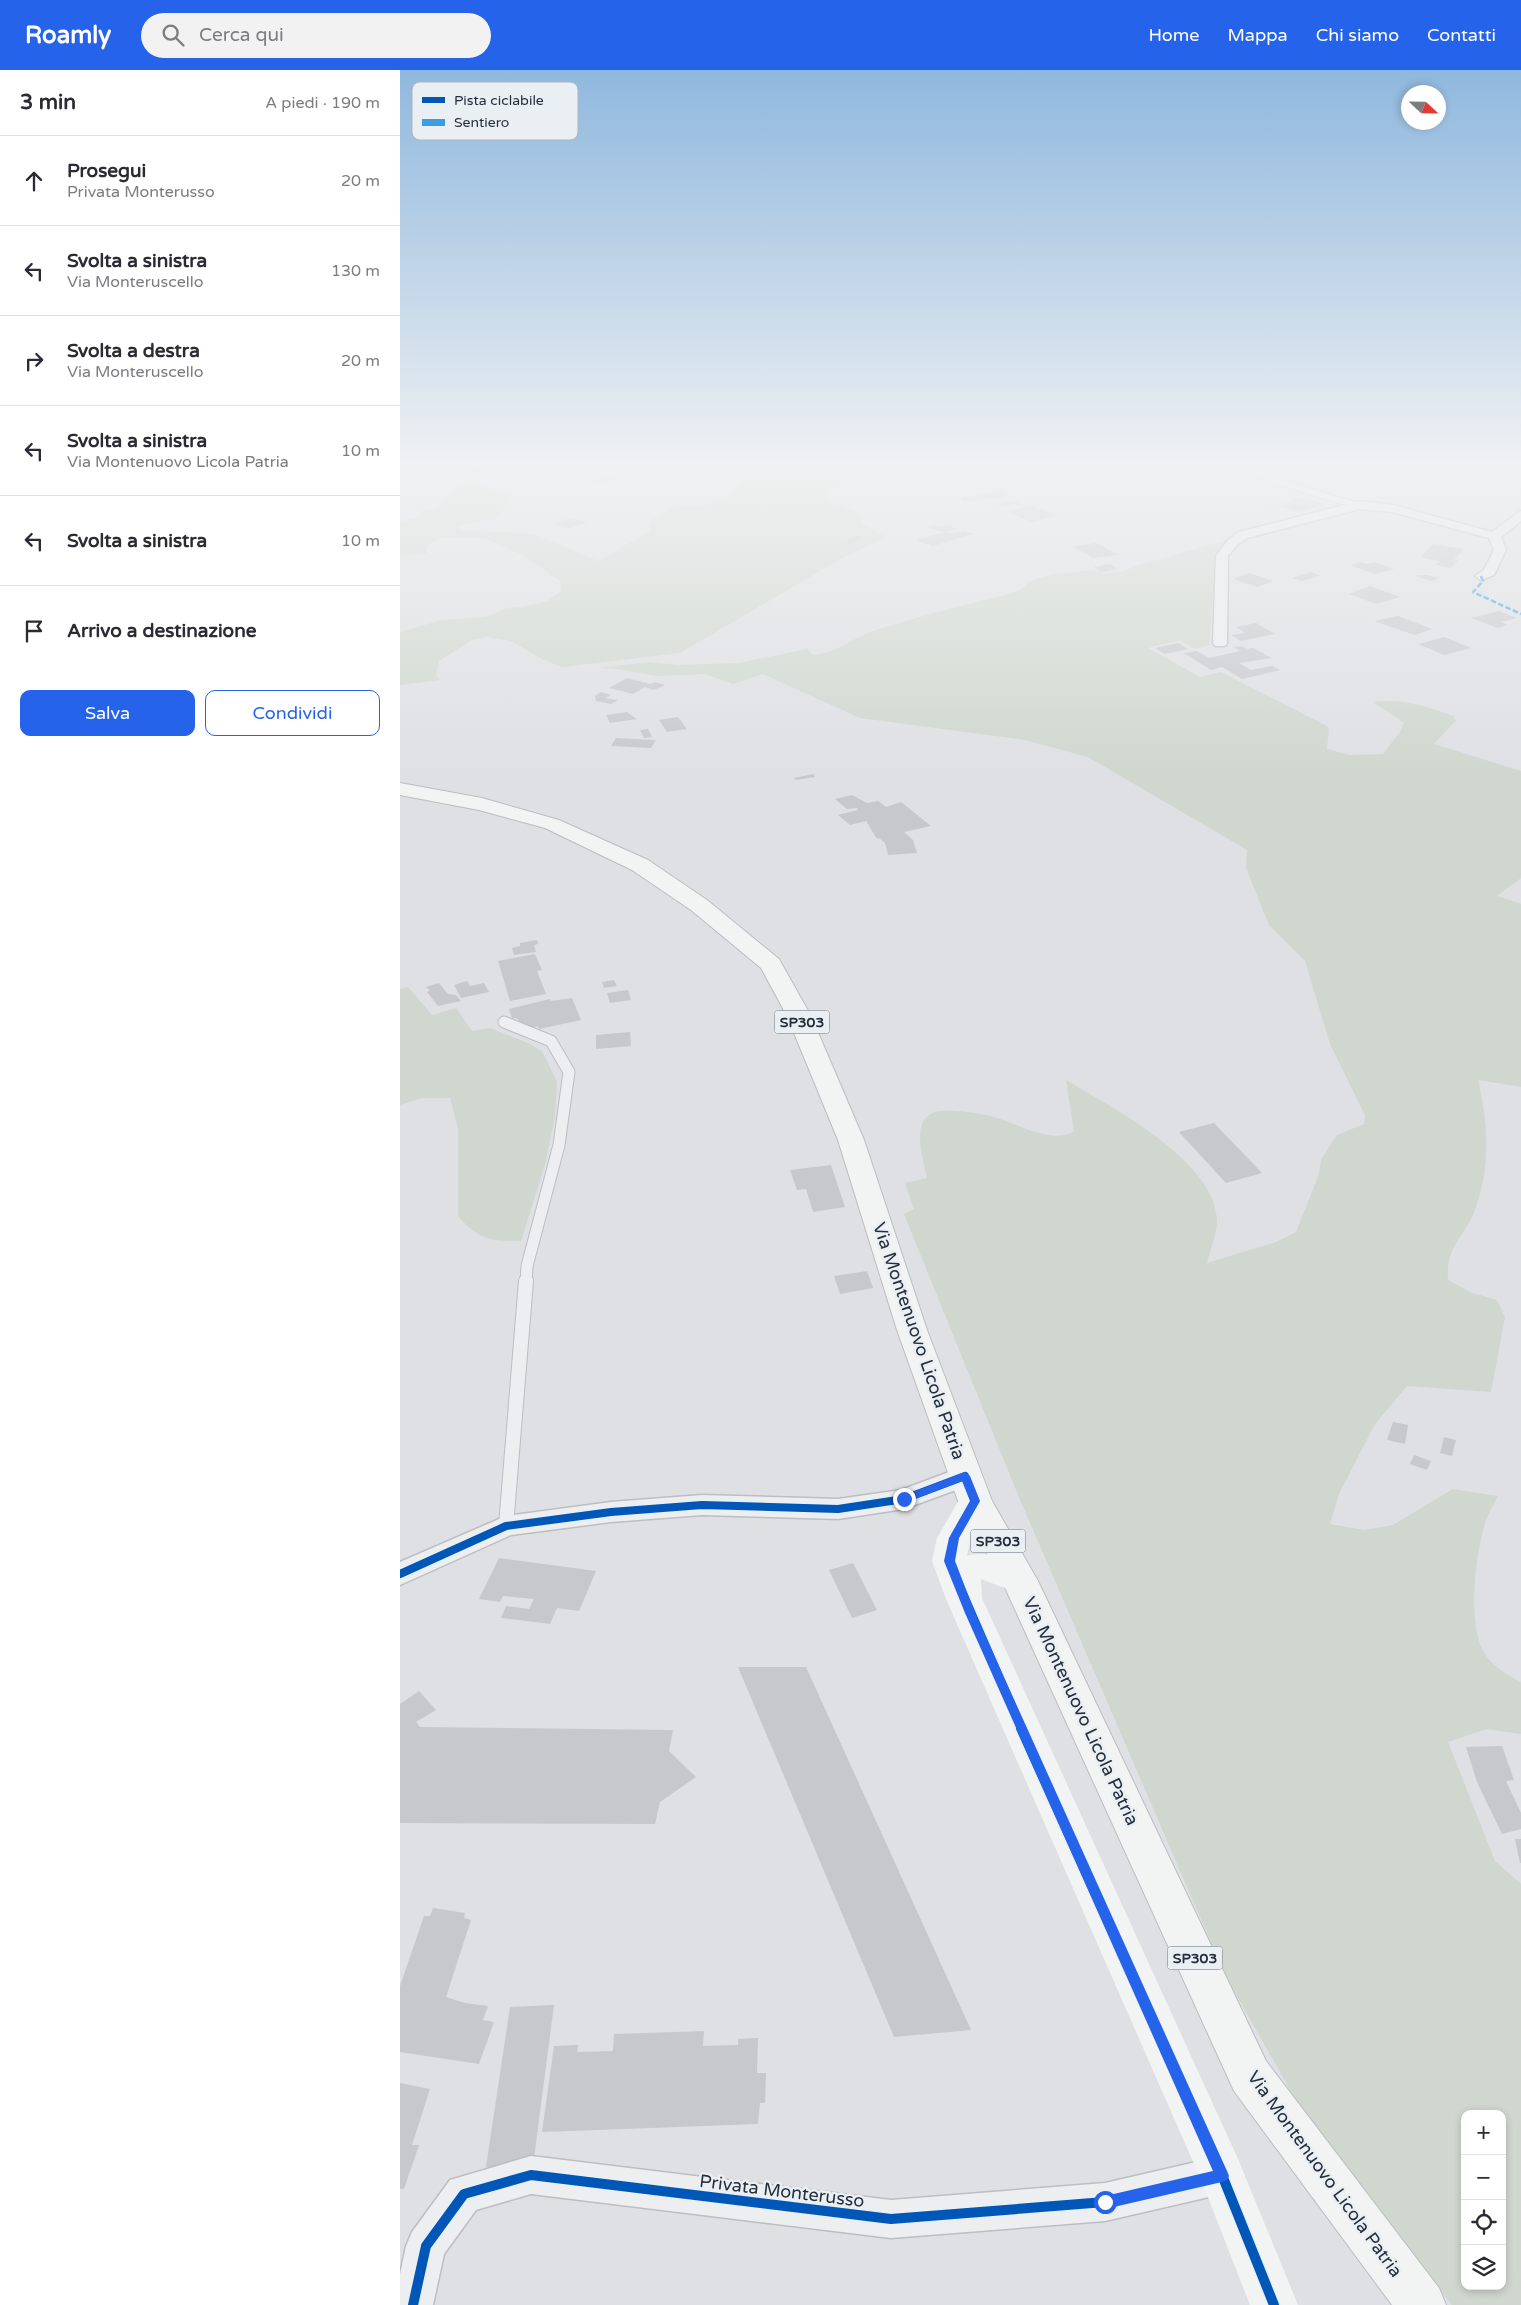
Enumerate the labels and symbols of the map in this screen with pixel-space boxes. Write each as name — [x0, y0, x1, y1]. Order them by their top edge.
legend — [412, 82, 578, 140]
north arrow — [1401, 85, 1446, 130]
text: Pista ciclabile — [454, 92, 544, 109]
text: Sentiero — [454, 114, 509, 131]
road number: SP303 — [774, 1010, 830, 1034]
street label: Via Montenuovo Licola Patria — [868, 1219, 970, 1463]
route end — [893, 1488, 916, 1511]
road number: SP303 — [970, 1530, 1026, 1552]
street label: Via Montenuovo Licola Patria — [1018, 1593, 1144, 1829]
road number: SP303 — [1168, 1946, 1222, 1970]
street label: Via Montenuovo Licola Patria — [1243, 2067, 1407, 2281]
street label: Privata Monterusso — [698, 2170, 866, 2212]
route start — [1094, 2191, 1117, 2214]

